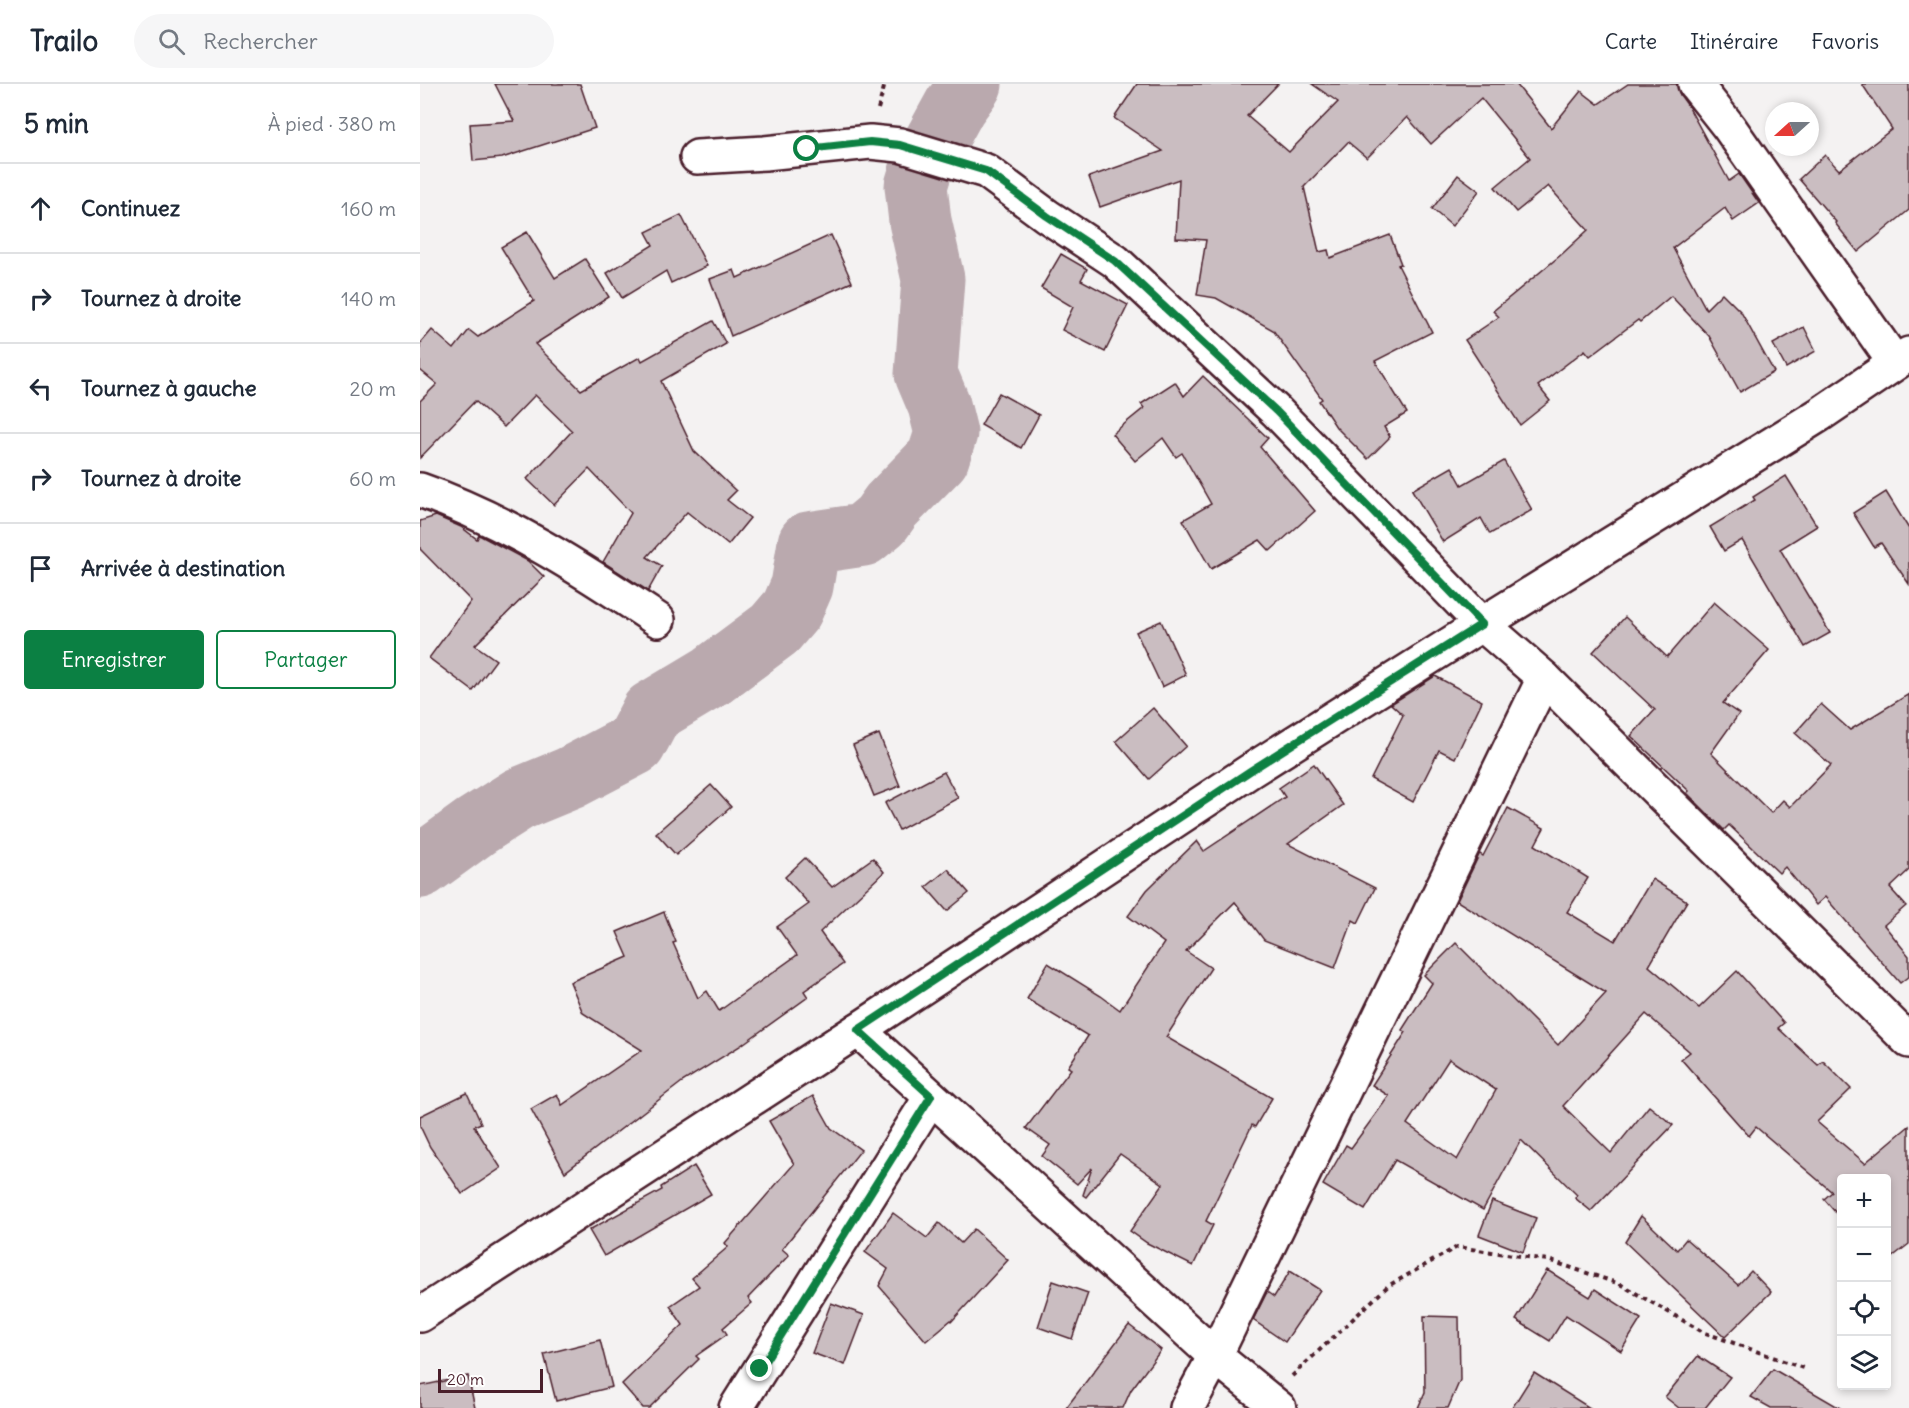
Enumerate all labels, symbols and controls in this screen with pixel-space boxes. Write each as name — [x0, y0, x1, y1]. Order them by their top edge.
search box — [134, 14, 554, 68]
text: Trailo — [30, 23, 98, 59]
icon: search — [155, 25, 188, 58]
text: Rechercher — [203, 27, 318, 55]
text: Carte — [1605, 28, 1657, 55]
text: Itinéraire — [1690, 28, 1778, 55]
text: Favoris — [1811, 28, 1879, 55]
north arrow — [1765, 102, 1819, 156]
text: 5 min — [24, 107, 89, 140]
text: À pied · 380 m — [268, 111, 396, 136]
route start — [793, 135, 819, 161]
icon: ahead — [24, 192, 57, 225]
text: Continuez — [81, 194, 180, 222]
text: 160 m — [341, 196, 396, 221]
icon: right — [24, 282, 57, 315]
text: Tournez à droite — [81, 284, 241, 312]
text: 140 m — [341, 286, 396, 311]
icon: left — [24, 372, 57, 405]
text: Tournez à gauche — [81, 374, 257, 402]
text: 20 m — [350, 376, 396, 401]
icon: right — [24, 462, 57, 495]
text: Tournez à droite — [81, 464, 241, 492]
text: 60 m — [349, 466, 396, 491]
icon: arrive — [24, 552, 57, 585]
text: Arrivée à destination — [81, 554, 285, 582]
button: Enregistrer — [24, 630, 204, 689]
button: Partager — [216, 630, 396, 689]
map controls — [1837, 1174, 1891, 1390]
button: + — [1837, 1174, 1891, 1228]
button: − — [1837, 1228, 1891, 1282]
button: locate — [1837, 1282, 1891, 1336]
button: layers — [1837, 1336, 1891, 1390]
route end — [746, 1355, 772, 1381]
scale bar — [438, 1366, 543, 1394]
text: 20 m — [447, 1369, 484, 1389]

